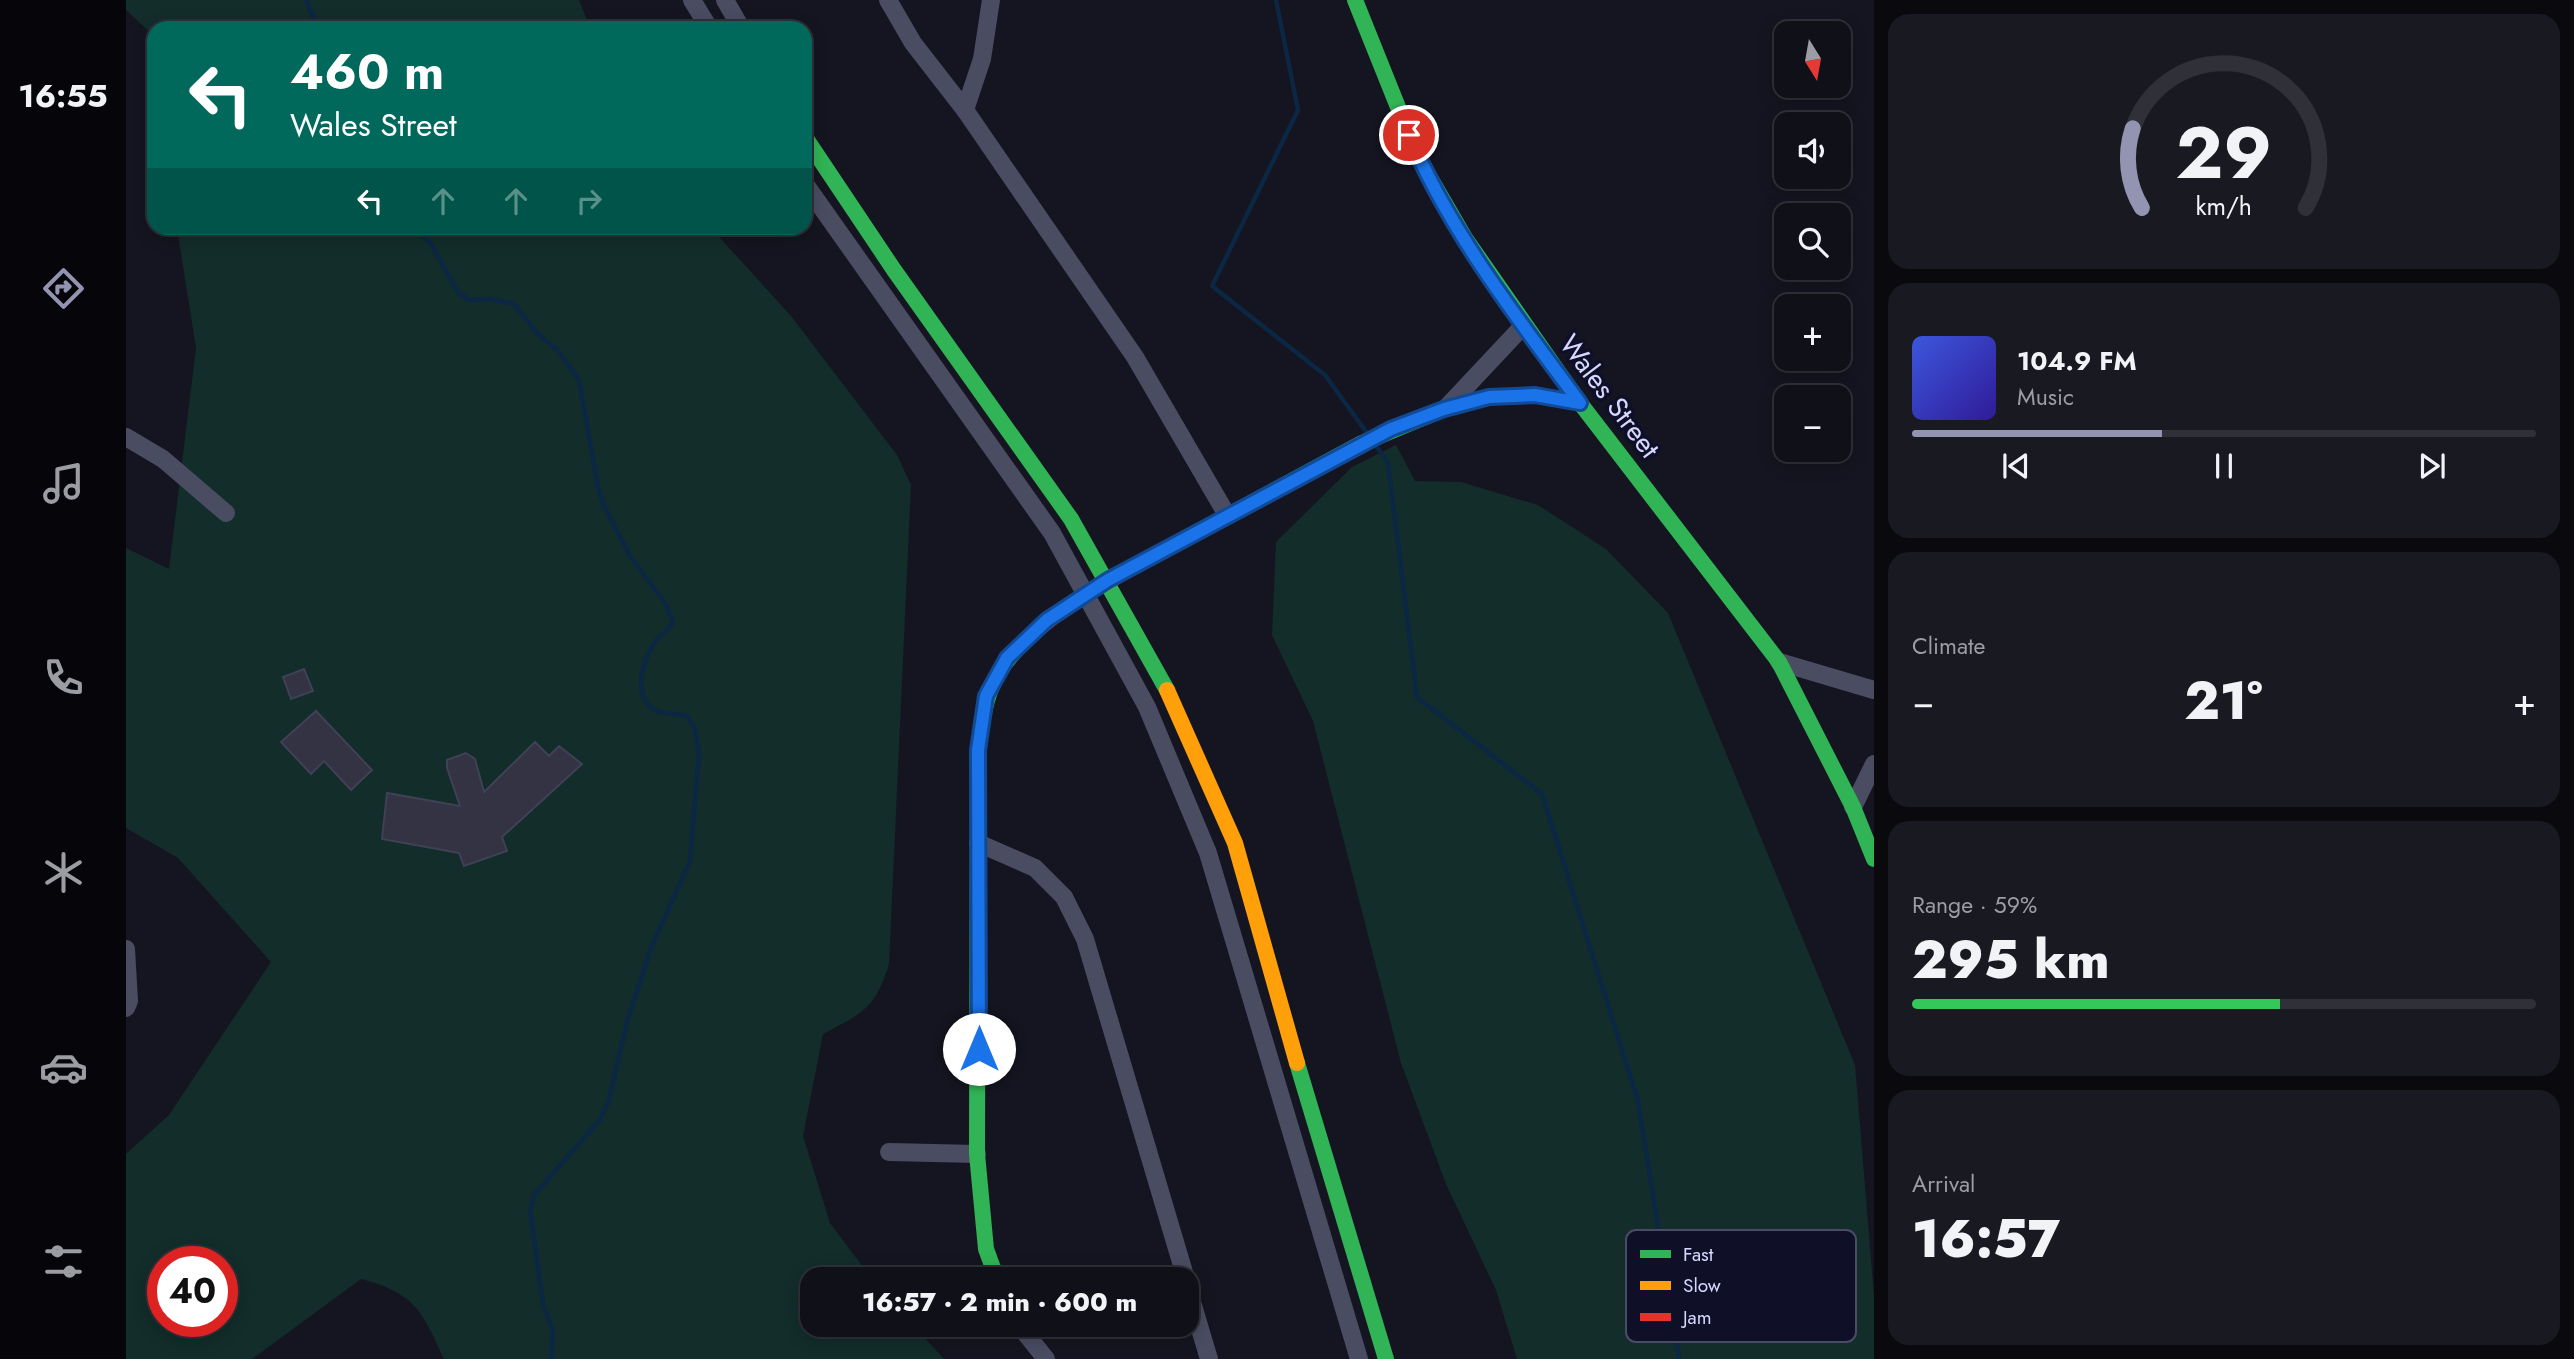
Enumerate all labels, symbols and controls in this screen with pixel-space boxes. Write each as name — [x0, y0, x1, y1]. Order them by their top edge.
north arrow — [1774, 21, 1852, 98]
map controls — [1774, 21, 1851, 462]
text: 460 m — [290, 37, 444, 107]
icon: left — [175, 49, 266, 140]
text: 16:55 — [18, 73, 108, 119]
text: 29 — [2176, 100, 2272, 205]
text: Wales Street — [290, 102, 457, 148]
pin — [1379, 105, 1439, 165]
button: sound — [1774, 112, 1851, 189]
icon: arrive — [1390, 116, 1428, 154]
icon: left — [351, 182, 389, 220]
icon: ahead — [424, 182, 462, 220]
icon: ahead — [497, 182, 535, 220]
icon: right — [570, 182, 608, 220]
text: km/h — [2196, 187, 2252, 223]
button: search — [1774, 203, 1851, 280]
icon: directions — [39, 264, 88, 313]
button: + — [1774, 294, 1851, 371]
street label: Wales Street — [1549, 326, 1670, 467]
text: 104.9 FM — [2017, 342, 2137, 380]
text: Music — [2017, 380, 2074, 414]
button: − — [1774, 385, 1851, 462]
icon: previous — [1997, 447, 2035, 485]
icon: pause — [2205, 447, 2243, 485]
icon: next — [2413, 447, 2451, 485]
icon: music — [39, 459, 88, 508]
text: Climate — [1912, 629, 1985, 663]
icon: phone — [39, 653, 88, 702]
text: 21° — [2184, 663, 2263, 739]
text: − — [1912, 674, 1934, 729]
text: + — [2513, 674, 2536, 729]
icon: climate — [39, 848, 88, 897]
text: Range · 59% — [1912, 888, 2037, 922]
text: 295 km — [1912, 922, 2110, 998]
position arrow — [942, 1012, 1016, 1086]
icon: car — [39, 1043, 88, 1092]
text: Arrival — [1912, 1167, 1975, 1201]
text: 16:57 — [1912, 1201, 2060, 1277]
legend — [1626, 1230, 1856, 1342]
icon: filters — [39, 1237, 88, 1286]
text: Fast — [1683, 1241, 1714, 1268]
speed limit sign: 40 — [147, 1246, 238, 1337]
text: Slow — [1683, 1272, 1721, 1299]
text: 16:57 · 2 min · 600 m — [862, 1283, 1137, 1321]
text: Jam — [1680, 1304, 1712, 1331]

